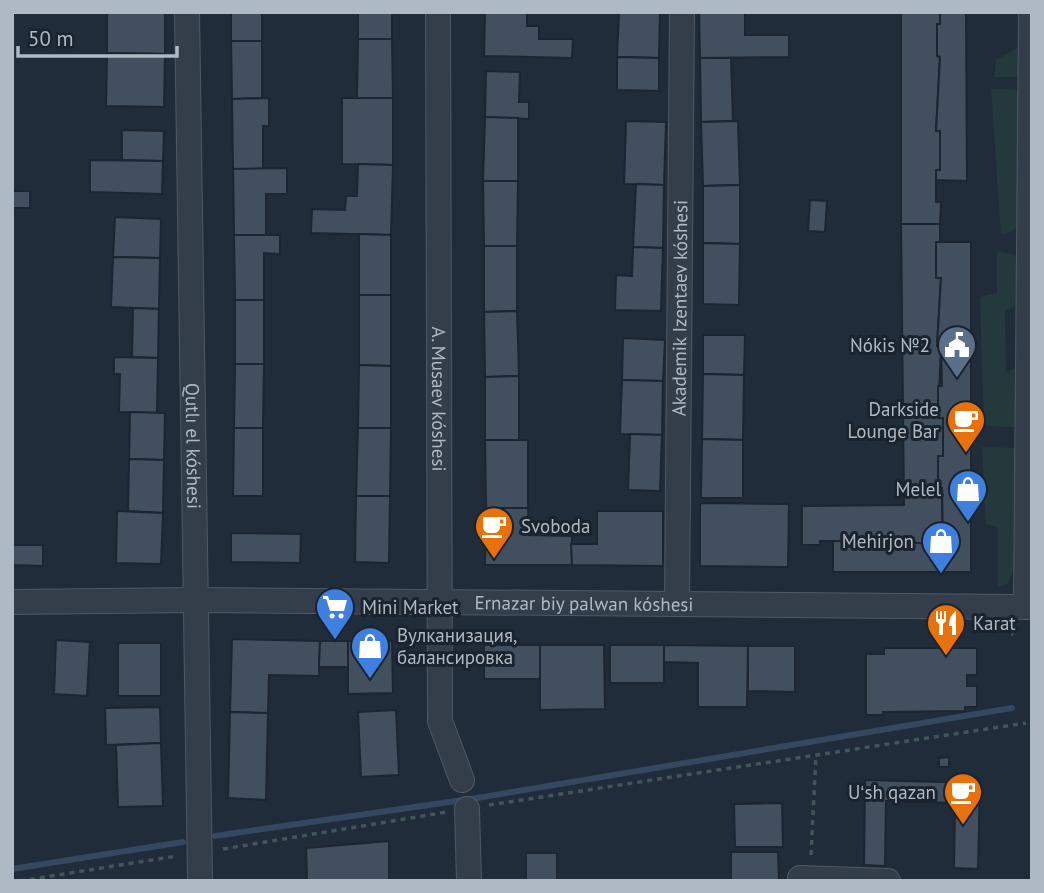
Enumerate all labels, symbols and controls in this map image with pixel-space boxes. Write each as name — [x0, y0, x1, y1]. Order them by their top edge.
scale bar — [18, 14, 177, 58]
text: 50 m — [28, 25, 74, 52]
street label: Akademik Izentaev kóshesi — [667, 200, 692, 416]
public building icon: Nókis №2 — [936, 324, 978, 379]
street label: A. Musaev kóshesi — [427, 326, 451, 472]
place label: Nókis №2 — [850, 333, 930, 357]
street label: Qutlı el kóshesi — [181, 383, 206, 509]
place label: Darkside Lounge Bar — [848, 397, 940, 443]
cafe icon: Darkside Lounge Bar — [945, 399, 987, 454]
shop icon: Melel — [947, 468, 989, 523]
place label: Melel — [896, 477, 941, 501]
cafe icon: Svoboda — [473, 505, 515, 560]
place label: Svoboda — [521, 514, 590, 538]
shop icon: Mehirjon — [920, 520, 962, 575]
place label: Mehirjon — [842, 529, 914, 553]
supermarket icon: Mini Market — [314, 586, 356, 641]
street label: Ernazar biy palwan kóshesi — [474, 590, 694, 616]
place label: Mini Market — [362, 595, 459, 619]
restaurant icon: Karat — [925, 602, 967, 657]
place label: Karat — [973, 611, 1016, 635]
place label: Вулканизация, балансировка — [397, 623, 517, 669]
shop icon: Вулканизация, балансировка — [349, 625, 391, 680]
cafe icon: Uʻsh qazan — [942, 771, 984, 826]
place label: Uʻsh qazan — [848, 780, 936, 804]

